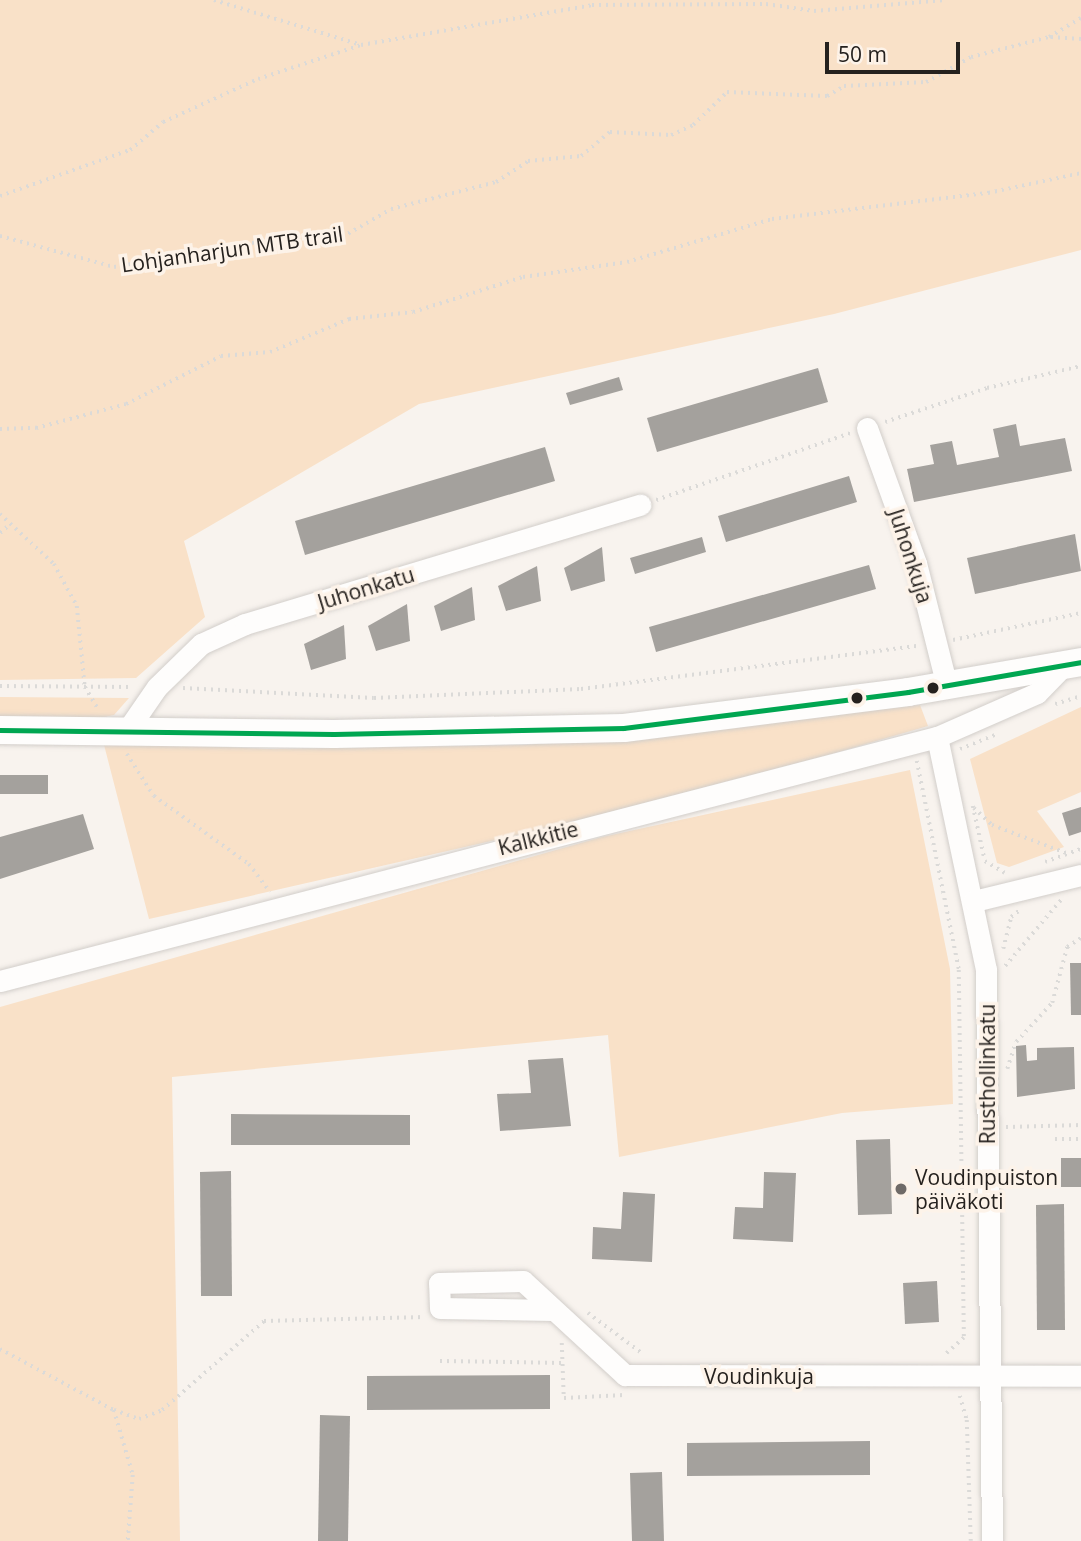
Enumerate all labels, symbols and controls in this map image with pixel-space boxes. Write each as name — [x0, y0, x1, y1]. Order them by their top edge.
scale bar — [829, 28, 964, 72]
text: 50 m — [838, 40, 887, 68]
street label: Lohjanharjun MTB trail — [119, 221, 345, 277]
street label: Juhonkuja — [884, 506, 938, 606]
street label: Juhonkatu — [315, 561, 417, 615]
unlabelled marker — [926, 681, 940, 695]
unlabelled marker — [850, 691, 864, 705]
street label: Kalkkitie — [495, 816, 581, 860]
street label: Rusthollinkatu — [974, 1004, 1000, 1144]
place label: Voudinpuiston päiväkoti — [915, 1164, 1058, 1214]
marker: Voudinpuiston päiväkoti — [893, 1181, 909, 1197]
street label: Voudinkuja — [704, 1363, 814, 1389]

